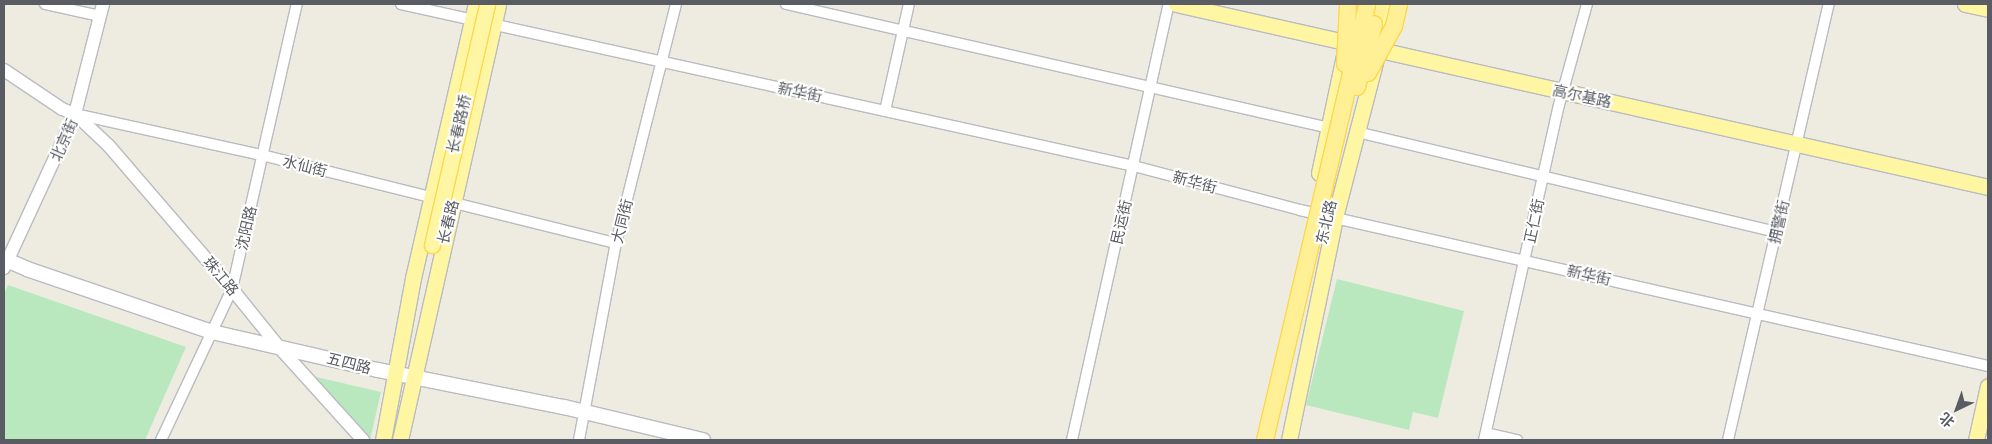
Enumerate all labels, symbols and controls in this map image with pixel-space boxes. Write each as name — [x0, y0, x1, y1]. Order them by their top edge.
street label: 新华街 — [776, 79, 824, 105]
street label: 高尔基路 — [1551, 81, 1613, 111]
street label: 长春路桥 — [443, 93, 475, 155]
street label: 北京街 — [47, 116, 81, 164]
street label: 水仙街 — [281, 152, 329, 180]
street label: 新华街 — [1171, 167, 1219, 197]
street label: 大同街 — [608, 197, 636, 245]
street label: 正仁街 — [1521, 197, 1547, 245]
street label: 长春路 — [434, 198, 462, 246]
street label: 民运街 — [1107, 198, 1135, 246]
street label: 东北路 — [1312, 198, 1340, 246]
street label: 拥警街 — [1765, 198, 1793, 246]
street label: 沈阳路 — [232, 204, 260, 252]
street label: 珠江路 — [200, 253, 242, 299]
street label: 新华街 — [1565, 261, 1613, 289]
street label: 五四路 — [325, 349, 373, 377]
north arrow — [1932, 384, 1982, 434]
text: 北 — [1936, 409, 1958, 432]

